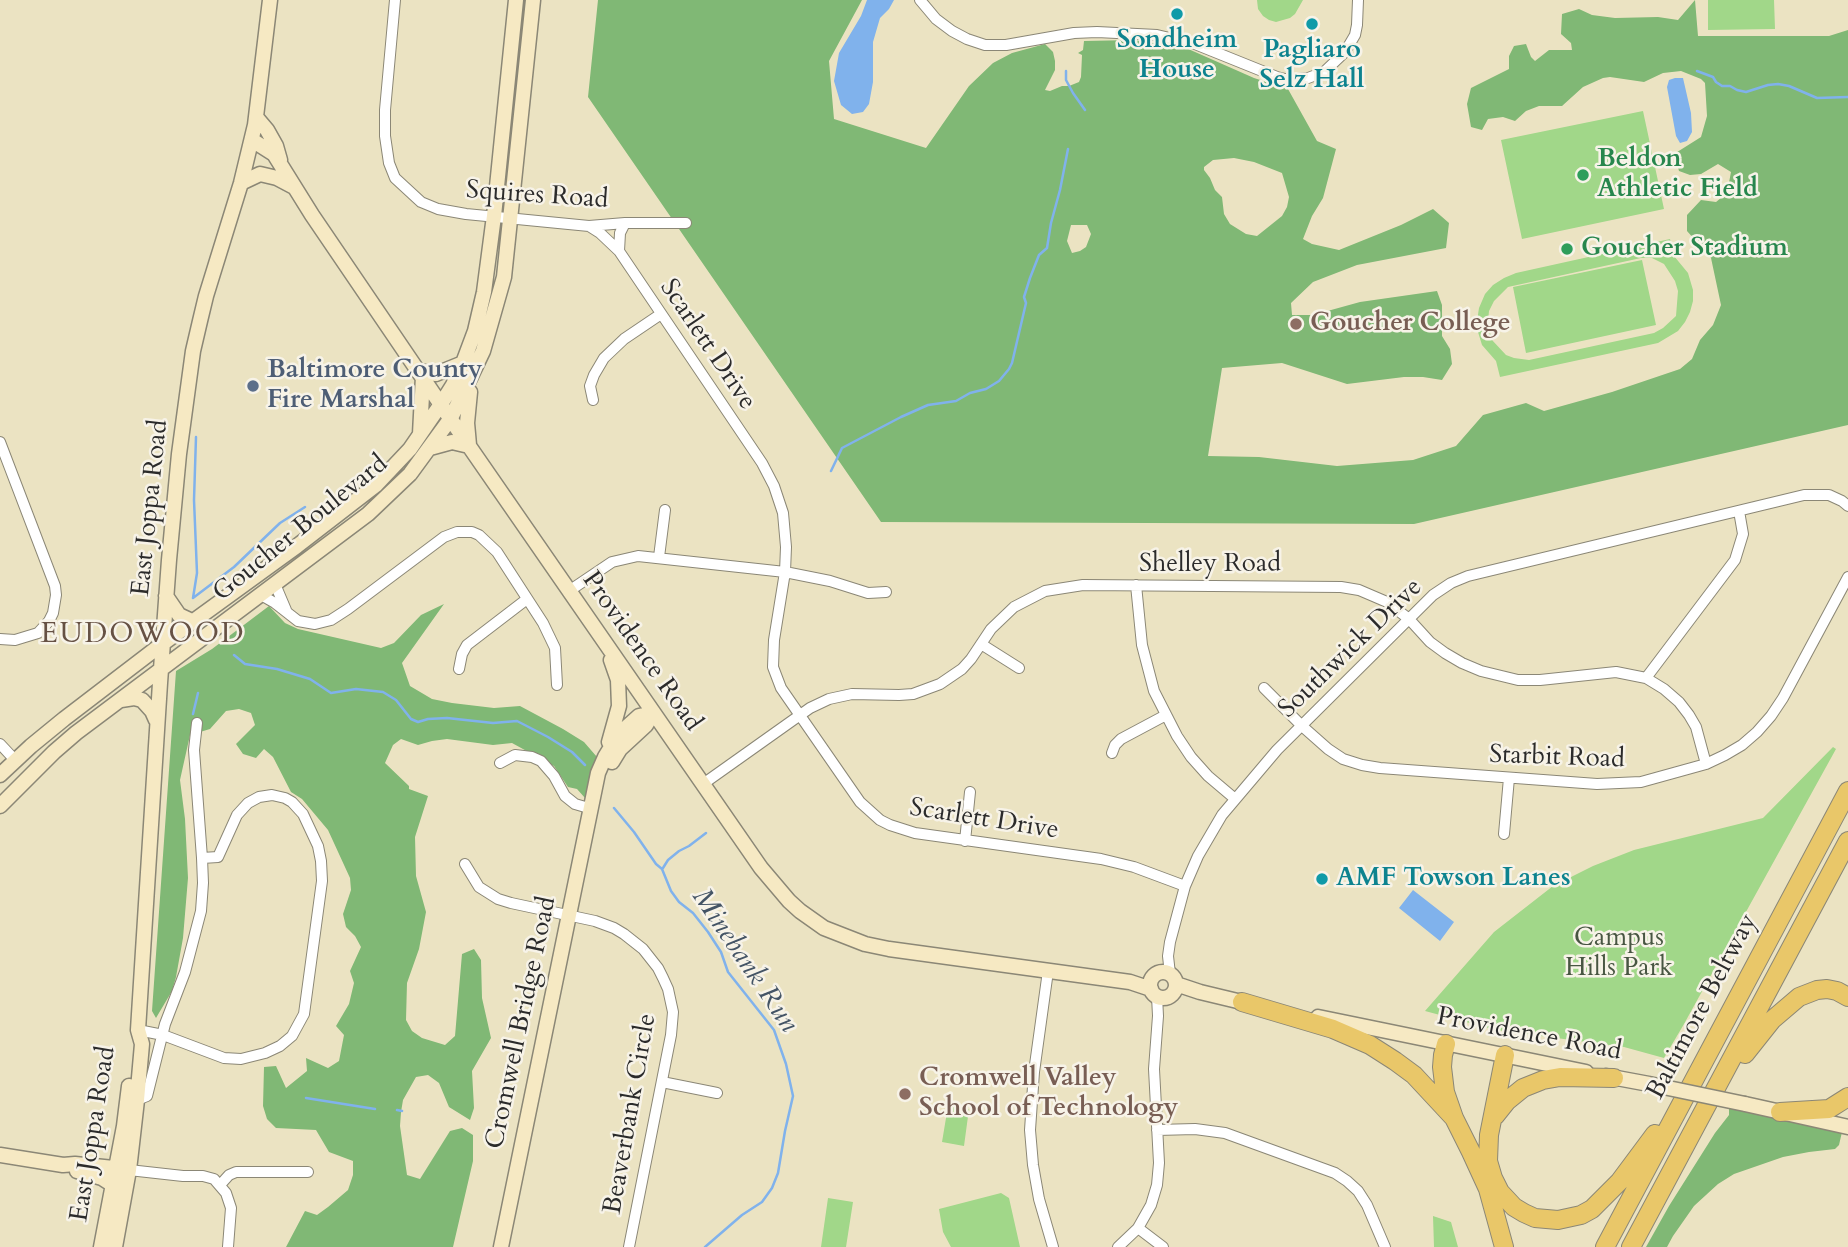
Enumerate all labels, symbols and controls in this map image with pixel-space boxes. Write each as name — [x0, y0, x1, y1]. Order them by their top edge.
marker: Sondheim House — [1169, 6, 1185, 22]
marker: Pagliaro Selz Hall — [1304, 16, 1320, 32]
place label: Sondheim House — [1117, 25, 1237, 86]
place label: Pagliaro Selz Hall — [1260, 35, 1364, 96]
place label: Beldon Athletic Field — [1597, 144, 1758, 206]
marker: Beldon Athletic Field — [1575, 167, 1591, 183]
street label: Squires Road — [465, 175, 609, 217]
place label: Goucher Stadium — [1581, 233, 1788, 265]
marker: Goucher Stadium — [1559, 241, 1575, 257]
street label: Scarlett Drive — [652, 274, 762, 416]
place label: Goucher College — [1310, 308, 1511, 340]
marker: Goucher College — [1288, 316, 1304, 332]
place label: Baltimore County Fire Marshal — [267, 355, 483, 416]
marker: Baltimore County Fire Marshal — [245, 378, 261, 394]
street label: East Joppa Road — [126, 418, 176, 598]
street label: Goucher Boulevard — [207, 449, 395, 609]
street label: Shelley Road — [1139, 549, 1281, 581]
street label: Providence Road — [574, 566, 708, 738]
street label: Southwick Drive — [1273, 573, 1429, 725]
district label: EUDOWOOD — [41, 619, 245, 653]
street label: Starbit Road — [1489, 740, 1625, 776]
street label: Scarlett Drive — [907, 793, 1061, 847]
place label: AMF Towson Lanes — [1336, 863, 1571, 895]
marker: AMF Towson Lanes — [1314, 871, 1330, 887]
water label: Minebank Run — [684, 883, 804, 1039]
street label: Cromwell Bridge Road — [480, 894, 564, 1152]
street label: Baltimore Beltway — [1641, 909, 1765, 1105]
park label: Campus Hills Park — [1565, 923, 1673, 984]
street label: Providence Road — [1434, 1002, 1624, 1068]
street label: Beaverbank Circle — [598, 1011, 664, 1217]
street label: East Joppa Road — [65, 1044, 123, 1224]
place label: Cromwell Valley School of Technology — [919, 1063, 1178, 1124]
marker: Cromwell Valley School of Technology — [897, 1086, 913, 1102]

